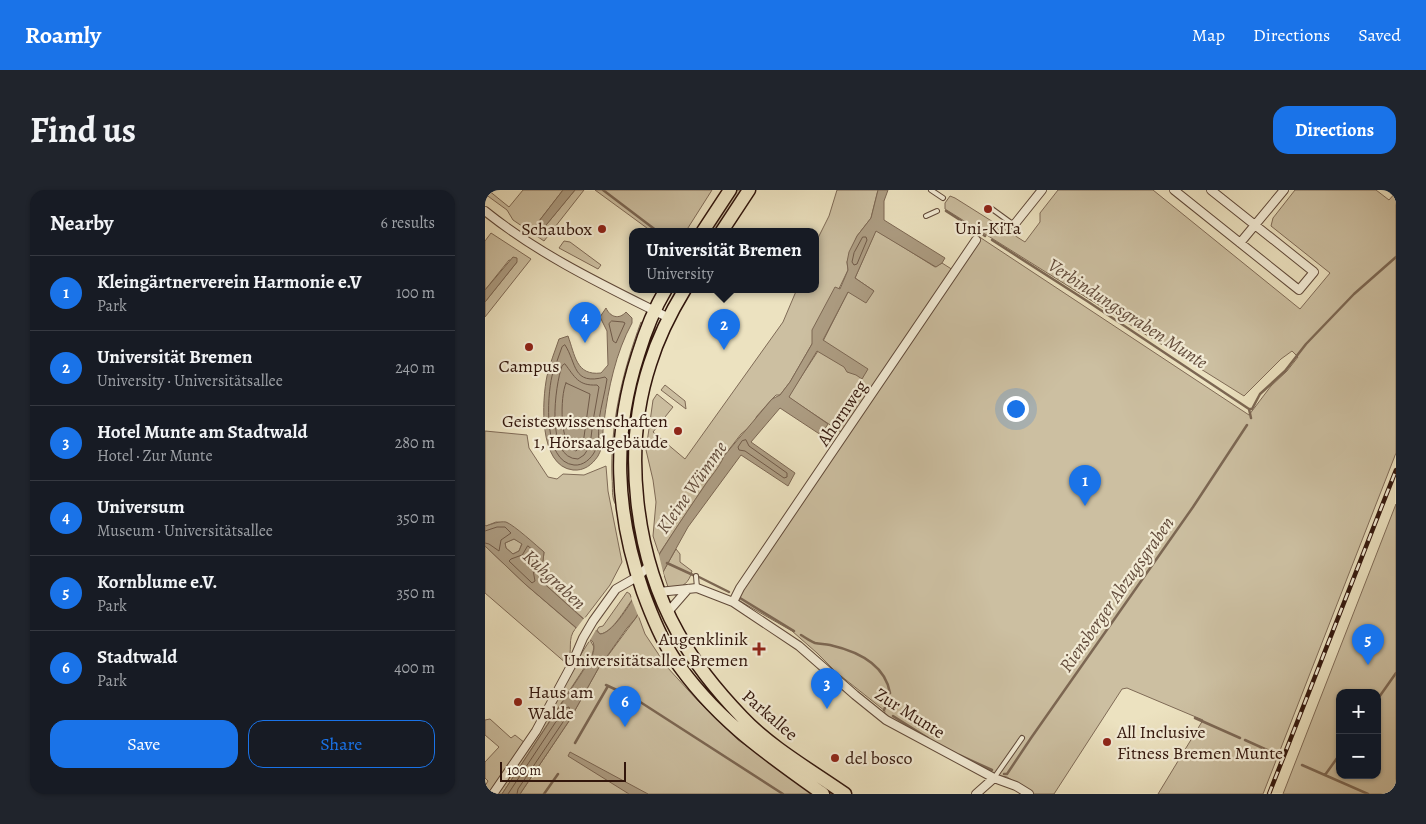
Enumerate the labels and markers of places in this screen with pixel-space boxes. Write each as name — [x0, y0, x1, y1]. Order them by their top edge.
marker: Uni-KiTa — [982, 203, 994, 215]
place label: Uni-KiTa — [955, 216, 1022, 240]
place label: Schaubox — [521, 217, 592, 241]
marker: Schaubox — [596, 223, 608, 235]
pin: 4 — [569, 302, 601, 343]
pin: 2 — [708, 309, 740, 350]
marker: Campus — [523, 341, 535, 353]
place label: Campus — [498, 354, 560, 378]
place label: Geisteswissenschaften 1, Hörsaalgebäude — [502, 409, 668, 454]
marker: Geisteswissenschaften 1, Hörsaalgebäude — [672, 425, 684, 437]
pin: 1 — [1069, 465, 1101, 506]
pin: 5 — [1352, 624, 1384, 665]
place label: Augenklinik Universitätsallee Bremen — [564, 627, 748, 672]
marker: Augenklinik Universitätsallee Bremen — [752, 642, 766, 656]
pin: 3 — [811, 668, 843, 709]
place label: Haus am Walde — [527, 680, 594, 725]
pin: 6 — [609, 686, 641, 727]
marker: Haus am Walde — [512, 696, 524, 708]
place label: All Inclusive Fitness Bremen Munte — [1116, 720, 1283, 765]
marker: All Inclusive Fitness Bremen Munte — [1101, 736, 1113, 748]
place label: del bosco — [845, 746, 912, 770]
marker: del bosco — [829, 752, 841, 764]

